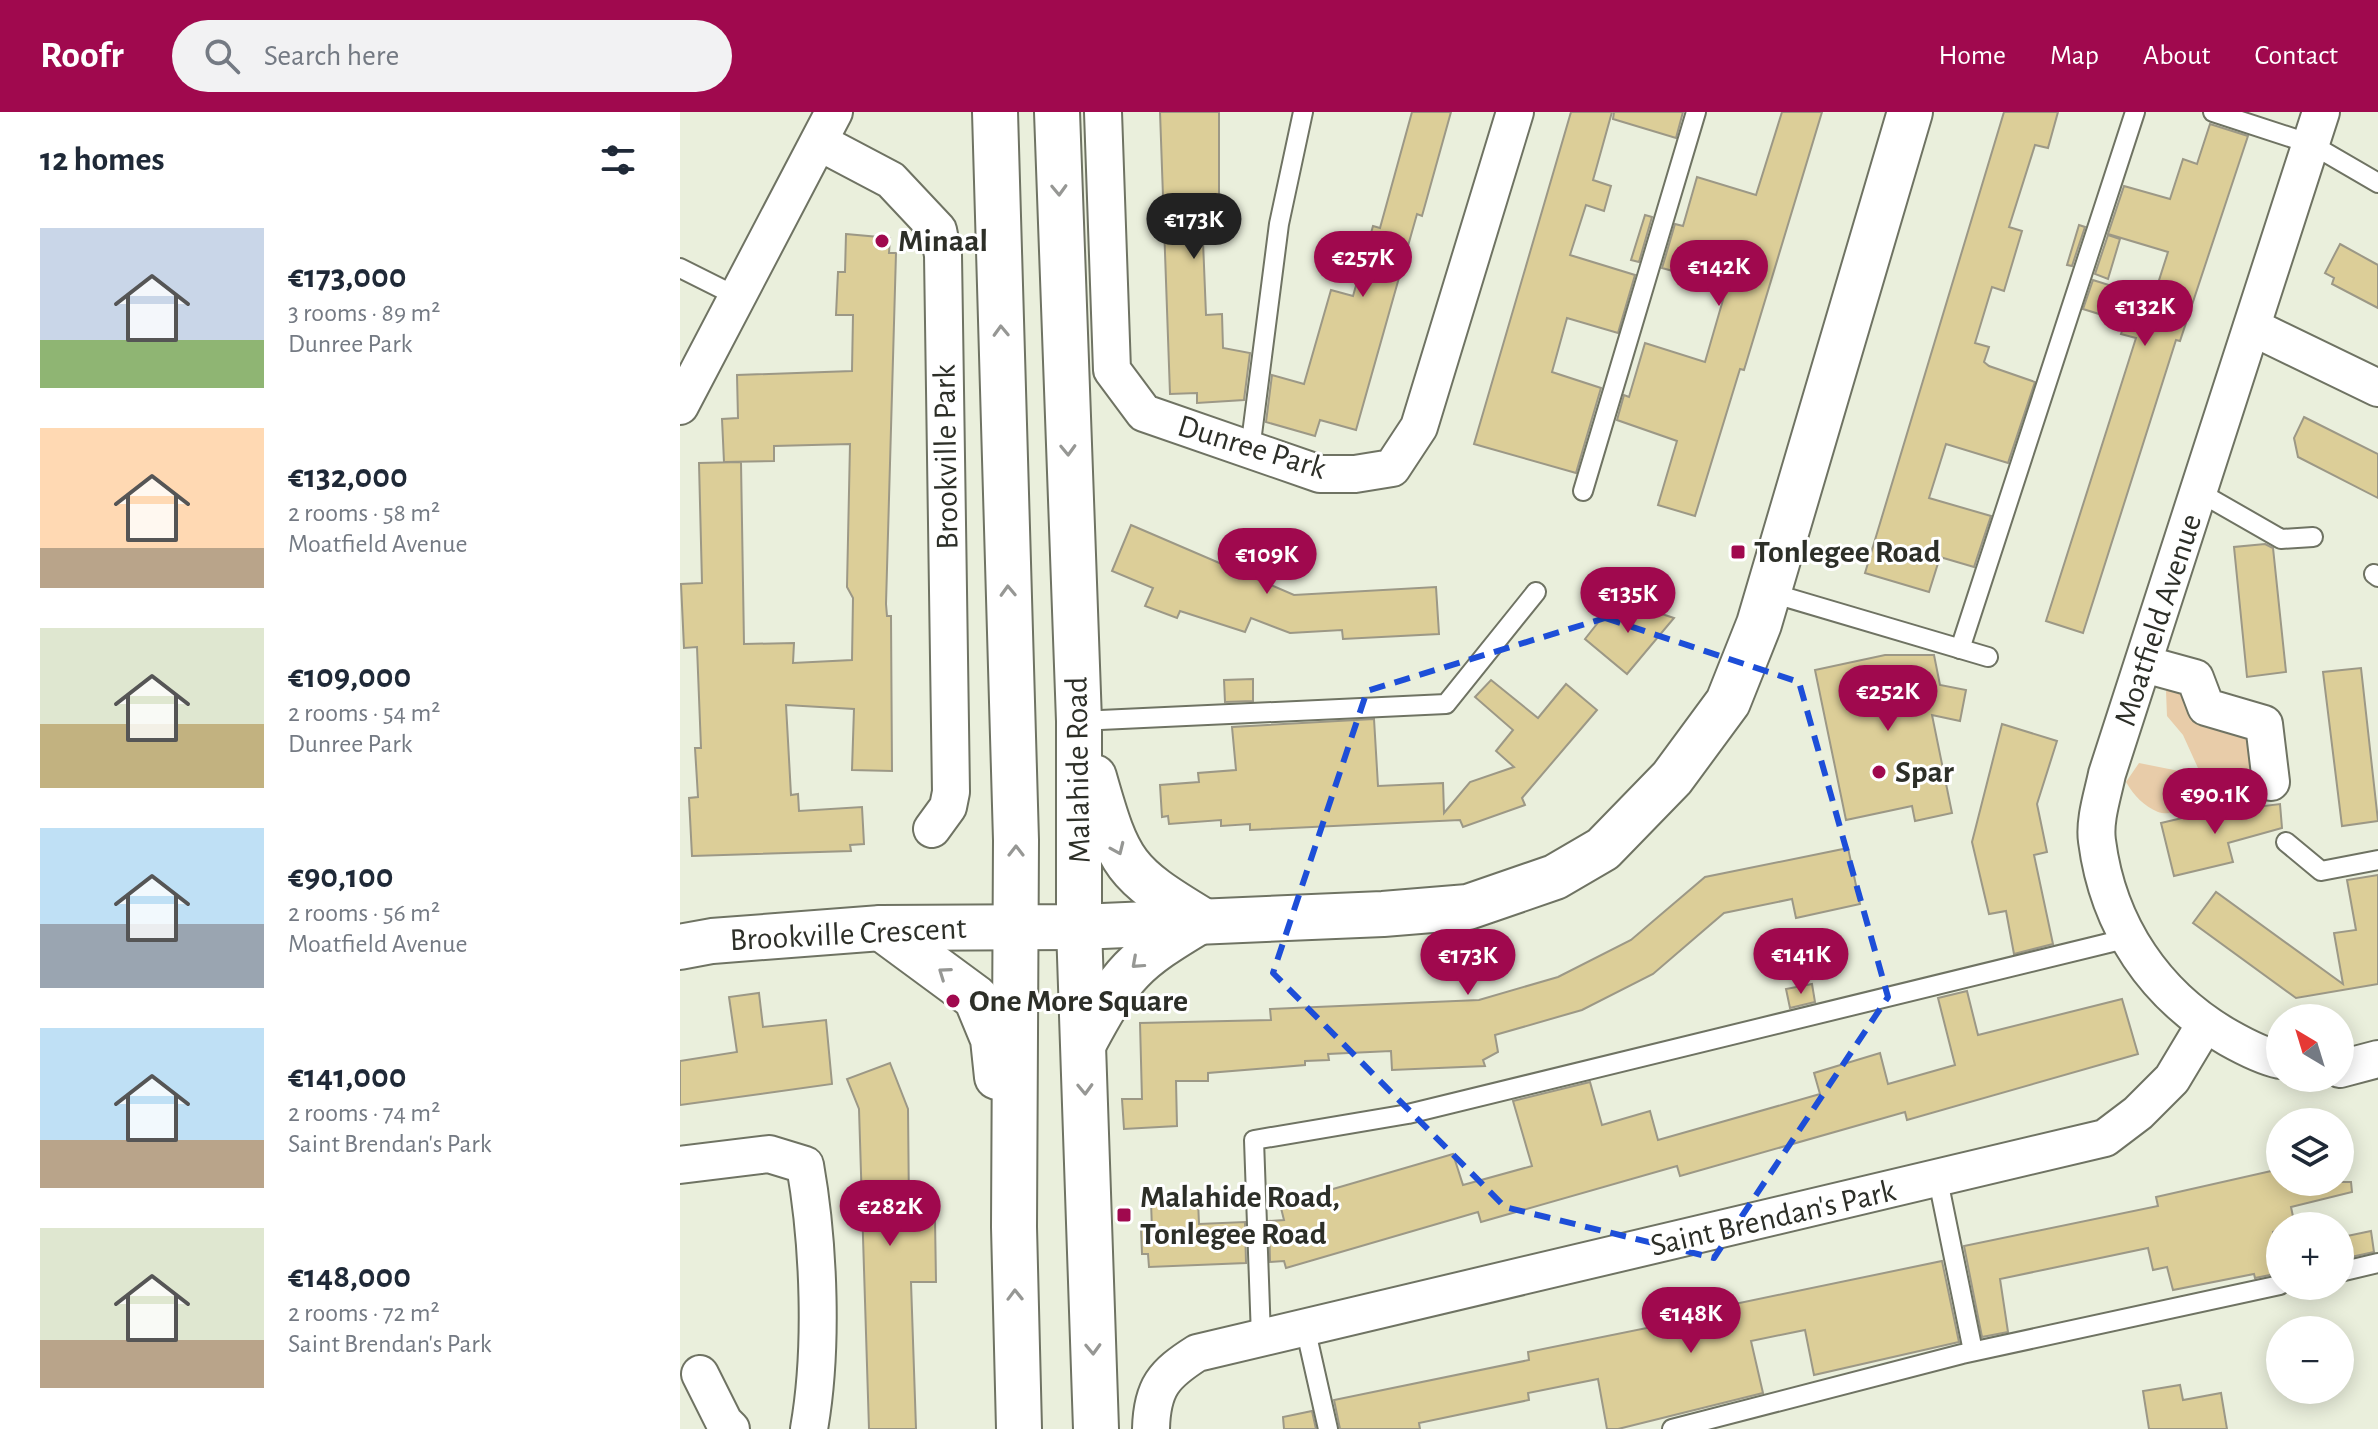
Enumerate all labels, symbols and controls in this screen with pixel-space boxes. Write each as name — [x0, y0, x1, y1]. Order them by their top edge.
search box — [172, 20, 732, 92]
icon: search — [200, 34, 244, 78]
text: Roofr — [40, 37, 124, 75]
text: Search here — [264, 41, 399, 71]
text: Home — [1939, 42, 2006, 70]
text: Map — [2050, 42, 2099, 70]
text: About — [2143, 42, 2211, 70]
text: Contact — [2255, 42, 2338, 70]
icon: filters — [596, 138, 640, 182]
text: 12 homes — [40, 143, 165, 177]
one-way arrow — [1051, 184, 1068, 197]
pin: €173K — [1138, 193, 1250, 261]
text: €173K — [1164, 206, 1224, 232]
place label: Minaal — [898, 225, 988, 257]
pin: €257K — [1307, 231, 1419, 299]
marker: Minaal — [873, 232, 891, 250]
pin: €142K — [1663, 240, 1775, 308]
text: €257K — [1332, 244, 1394, 270]
text: €142K — [1688, 253, 1750, 279]
icon: home — [104, 260, 200, 356]
text: €173,000 — [288, 260, 406, 294]
pin: €132K — [2089, 280, 2201, 348]
text: €132K — [2115, 293, 2175, 319]
text: 3 rooms · 89 m² — [288, 300, 440, 326]
one-way arrow — [992, 324, 1010, 337]
text: Dunree Park — [288, 331, 412, 357]
street label: Brookville Park — [928, 364, 964, 550]
street label: Dunree Park — [1174, 409, 1330, 485]
one-way arrow — [1059, 444, 1076, 457]
icon: home — [104, 460, 200, 556]
text: €132,000 — [288, 460, 408, 494]
text: 2 rooms · 58 m² — [288, 500, 440, 526]
street label: Moatfield Avenue — [2109, 510, 2207, 730]
pin: €109K — [1211, 528, 1323, 596]
text: Moatfield Avenue — [288, 531, 467, 557]
place label: Tonlegee Road — [1754, 536, 1941, 568]
text: €109K — [1236, 541, 1298, 567]
marker: Tonlegee Road — [1729, 543, 1747, 561]
pin: €135K — [1572, 567, 1684, 635]
text: €135K — [1598, 580, 1658, 606]
one-way arrow — [1000, 584, 1017, 597]
icon: home — [104, 660, 200, 756]
text: €109,000 — [288, 660, 411, 694]
pin: €252K — [1832, 665, 1944, 733]
street label: Malahide Road — [1060, 676, 1096, 864]
text: €252K — [1856, 678, 1920, 704]
text: 2 rooms · 54 m² — [288, 700, 440, 726]
text: Dunree Park — [288, 731, 412, 757]
place label: Spar — [1895, 756, 1954, 788]
marker: Spar — [1870, 763, 1888, 781]
pin: €90.1K — [2150, 768, 2280, 836]
text: €90.1K — [2181, 781, 2249, 807]
one-way arrow — [1109, 841, 1125, 855]
one-way arrow — [1007, 844, 1025, 857]
icon: home — [104, 860, 200, 956]
text: €90,100 — [288, 860, 393, 894]
text: 2 rooms · 56 m² — [288, 900, 440, 926]
street label: Brookville Crescent — [729, 912, 967, 956]
pin: €141K — [1745, 928, 1857, 996]
pin: €173K — [1412, 929, 1524, 997]
text: Moatfield Avenue — [288, 931, 467, 957]
text: €141K — [1771, 941, 1831, 967]
text: €173K — [1438, 942, 1498, 968]
one-way arrow — [1132, 953, 1147, 967]
one-way arrow — [938, 968, 953, 983]
place label: One More Square — [969, 985, 1188, 1017]
marker: One More Square — [944, 992, 962, 1010]
north arrow — [2266, 1004, 2354, 1092]
map controls — [2266, 1004, 2354, 1404]
icon: home — [104, 1060, 200, 1156]
text: €141,000 — [288, 1060, 406, 1094]
one-way arrow — [1076, 1083, 1093, 1096]
text: 2 rooms · 74 m² — [288, 1100, 440, 1126]
button: layers — [2266, 1108, 2354, 1196]
text: Saint Brendan's Park — [288, 1131, 492, 1157]
street label: Saint Brendan's Park — [1647, 1174, 1899, 1262]
pin: €282K — [834, 1180, 946, 1248]
place label: Malahide Road, Tonlegee Road — [1140, 1181, 1340, 1250]
text: €282K — [858, 1193, 922, 1219]
marker: Malahide Road, Tonlegee Road — [1115, 1206, 1133, 1224]
button: + — [2266, 1212, 2354, 1300]
icon: home — [104, 1260, 200, 1356]
text: €148,000 — [288, 1260, 411, 1294]
pin: €148K — [1635, 1287, 1747, 1355]
one-way arrow — [1006, 1288, 1024, 1301]
text: 2 rooms · 72 m² — [288, 1300, 440, 1326]
text: €148K — [1660, 1300, 1722, 1326]
button: − — [2266, 1316, 2354, 1404]
text: Saint Brendan's Park — [288, 1331, 492, 1357]
one-way arrow — [1085, 1343, 1102, 1356]

